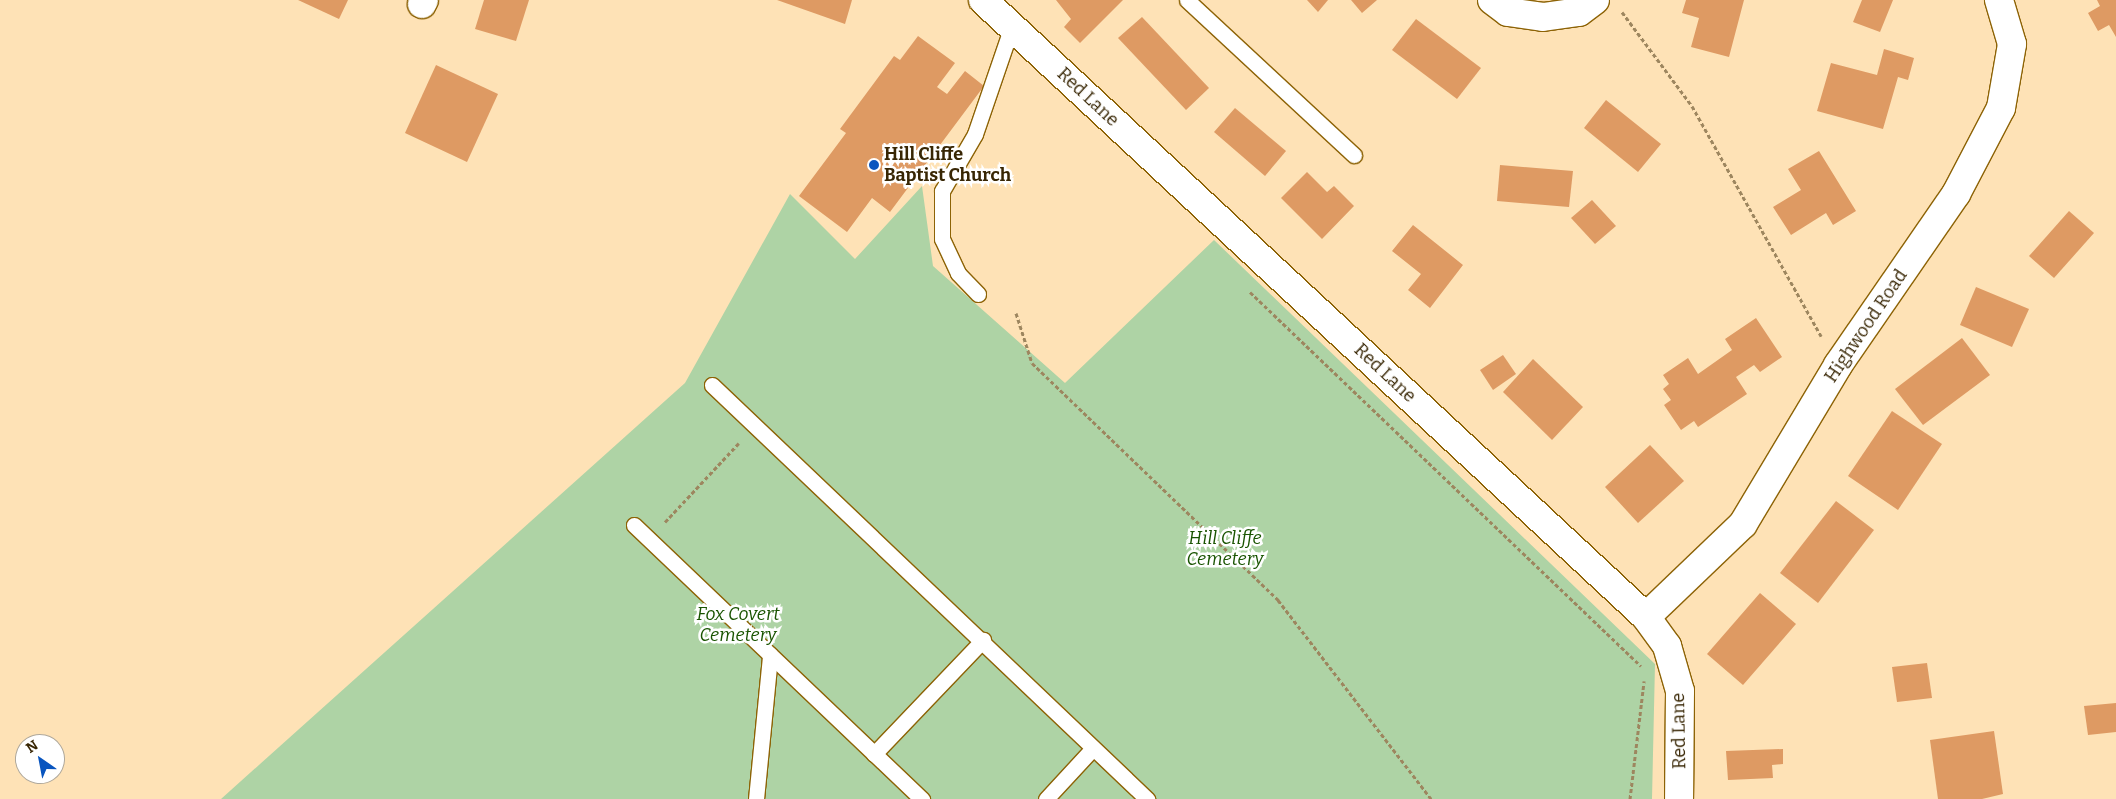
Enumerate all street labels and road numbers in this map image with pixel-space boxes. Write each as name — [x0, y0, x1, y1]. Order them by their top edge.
street label: Red Lane — [1053, 63, 1123, 131]
street label: Highwood Road — [1820, 265, 1912, 387]
street label: Red Lane — [1350, 339, 1420, 407]
street label: Red Lane — [1668, 693, 1690, 769]

